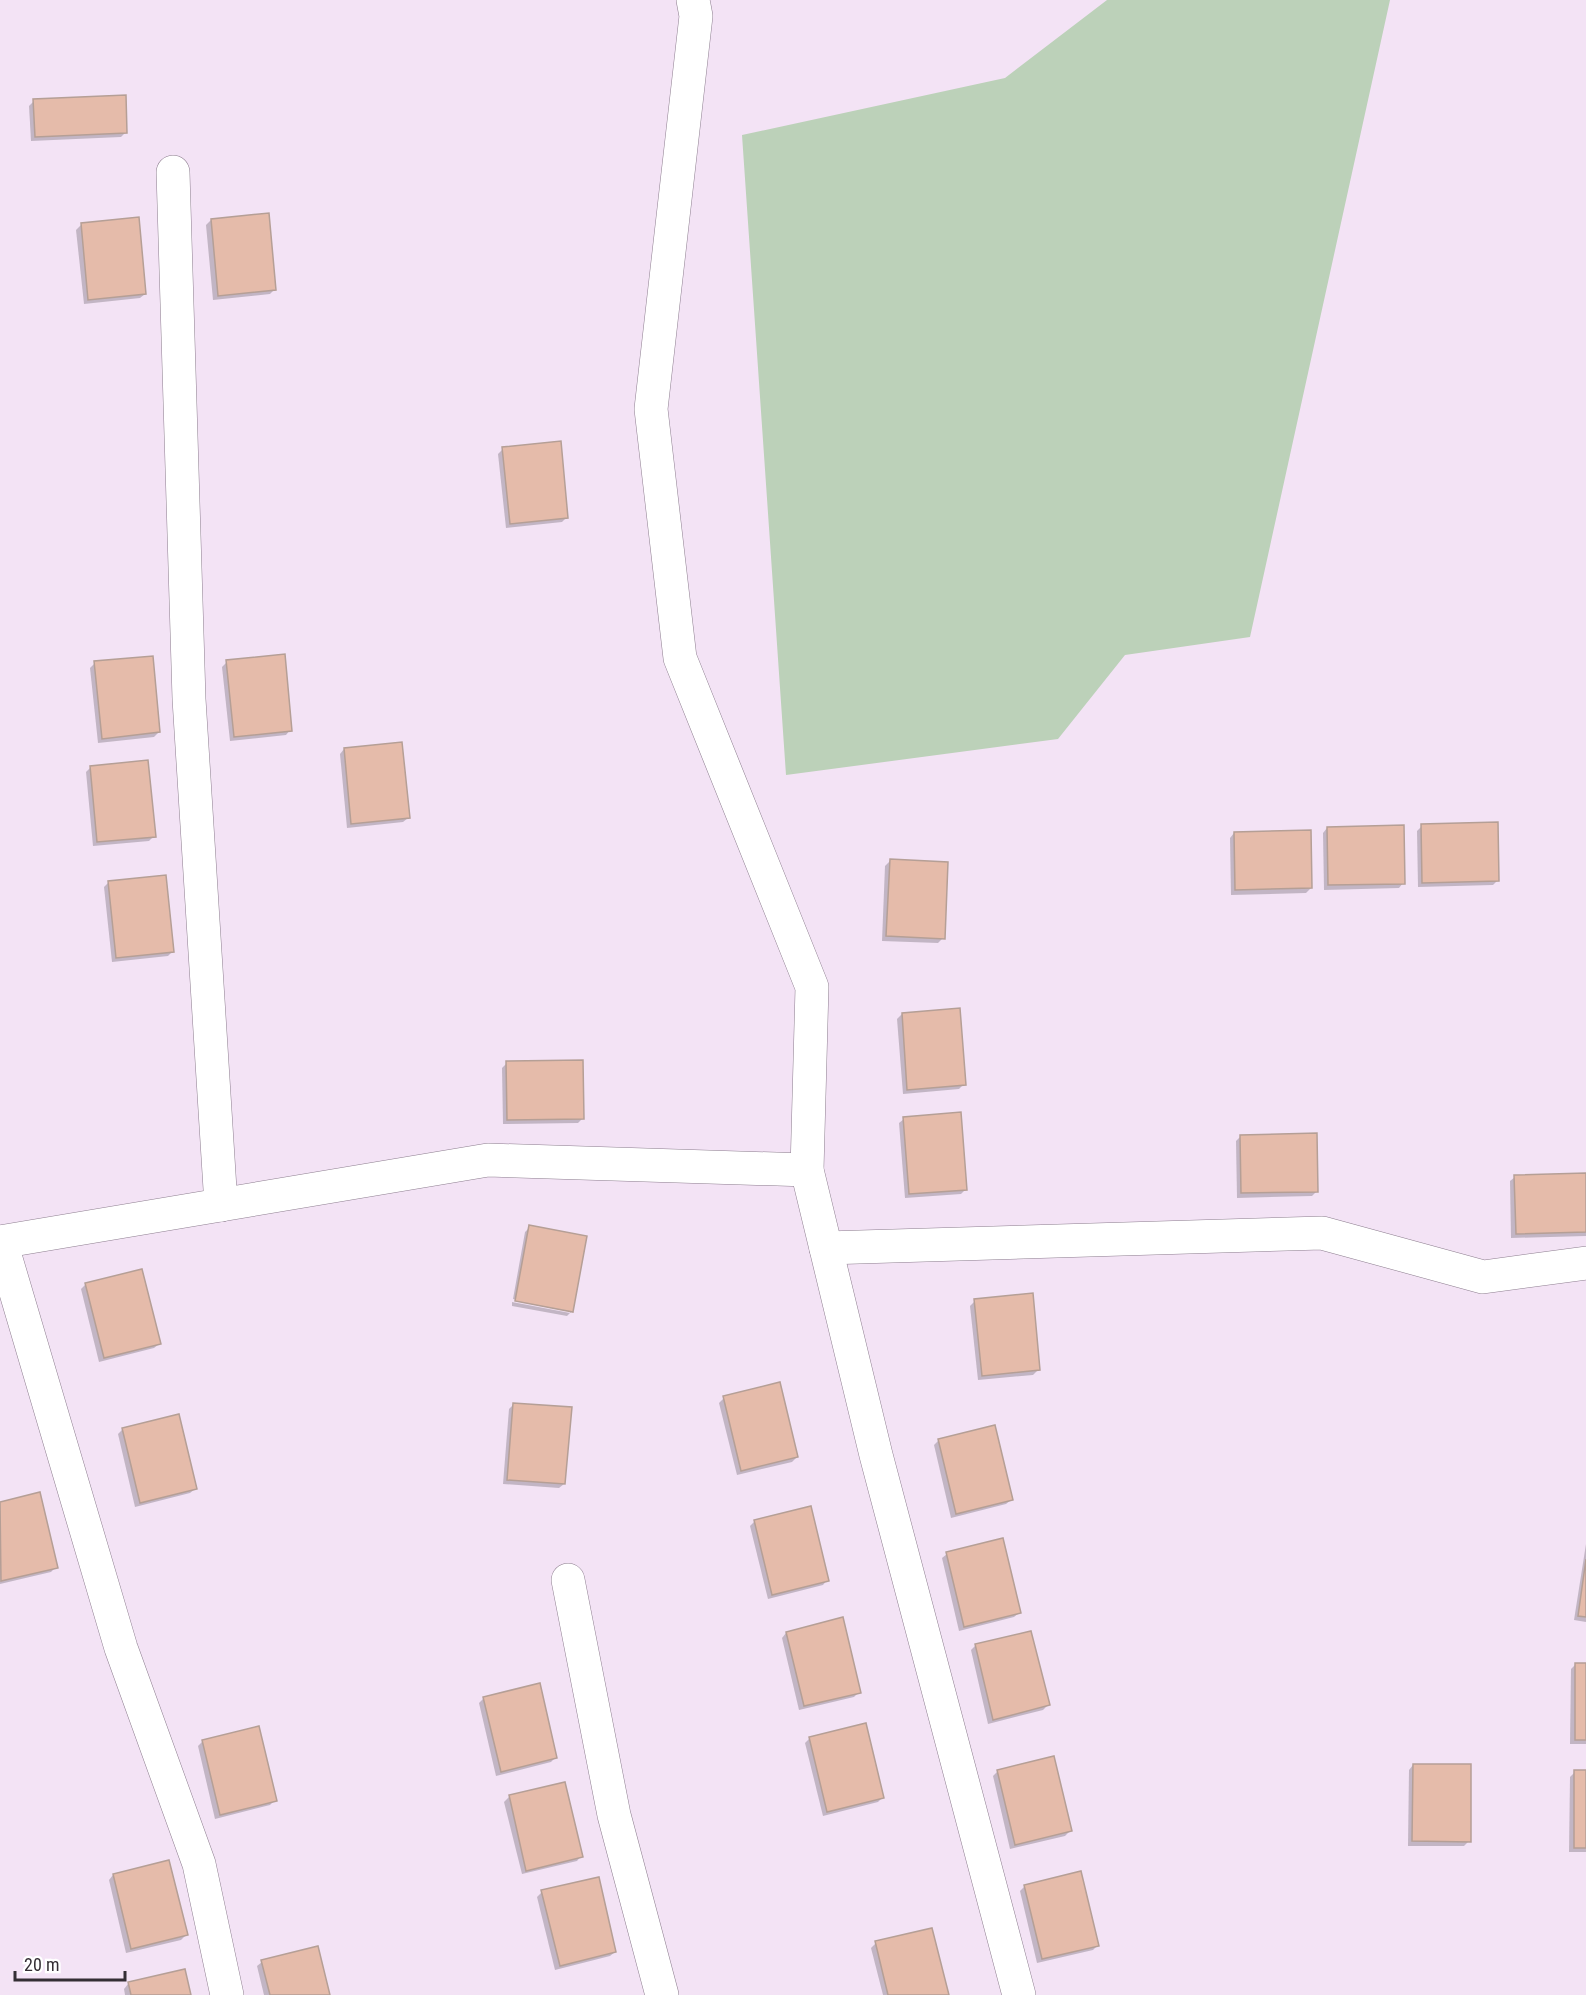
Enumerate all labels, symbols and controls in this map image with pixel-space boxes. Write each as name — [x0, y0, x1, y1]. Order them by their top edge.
scale bar — [15, 1944, 124, 1982]
text: 20 m — [24, 1954, 59, 1975]

